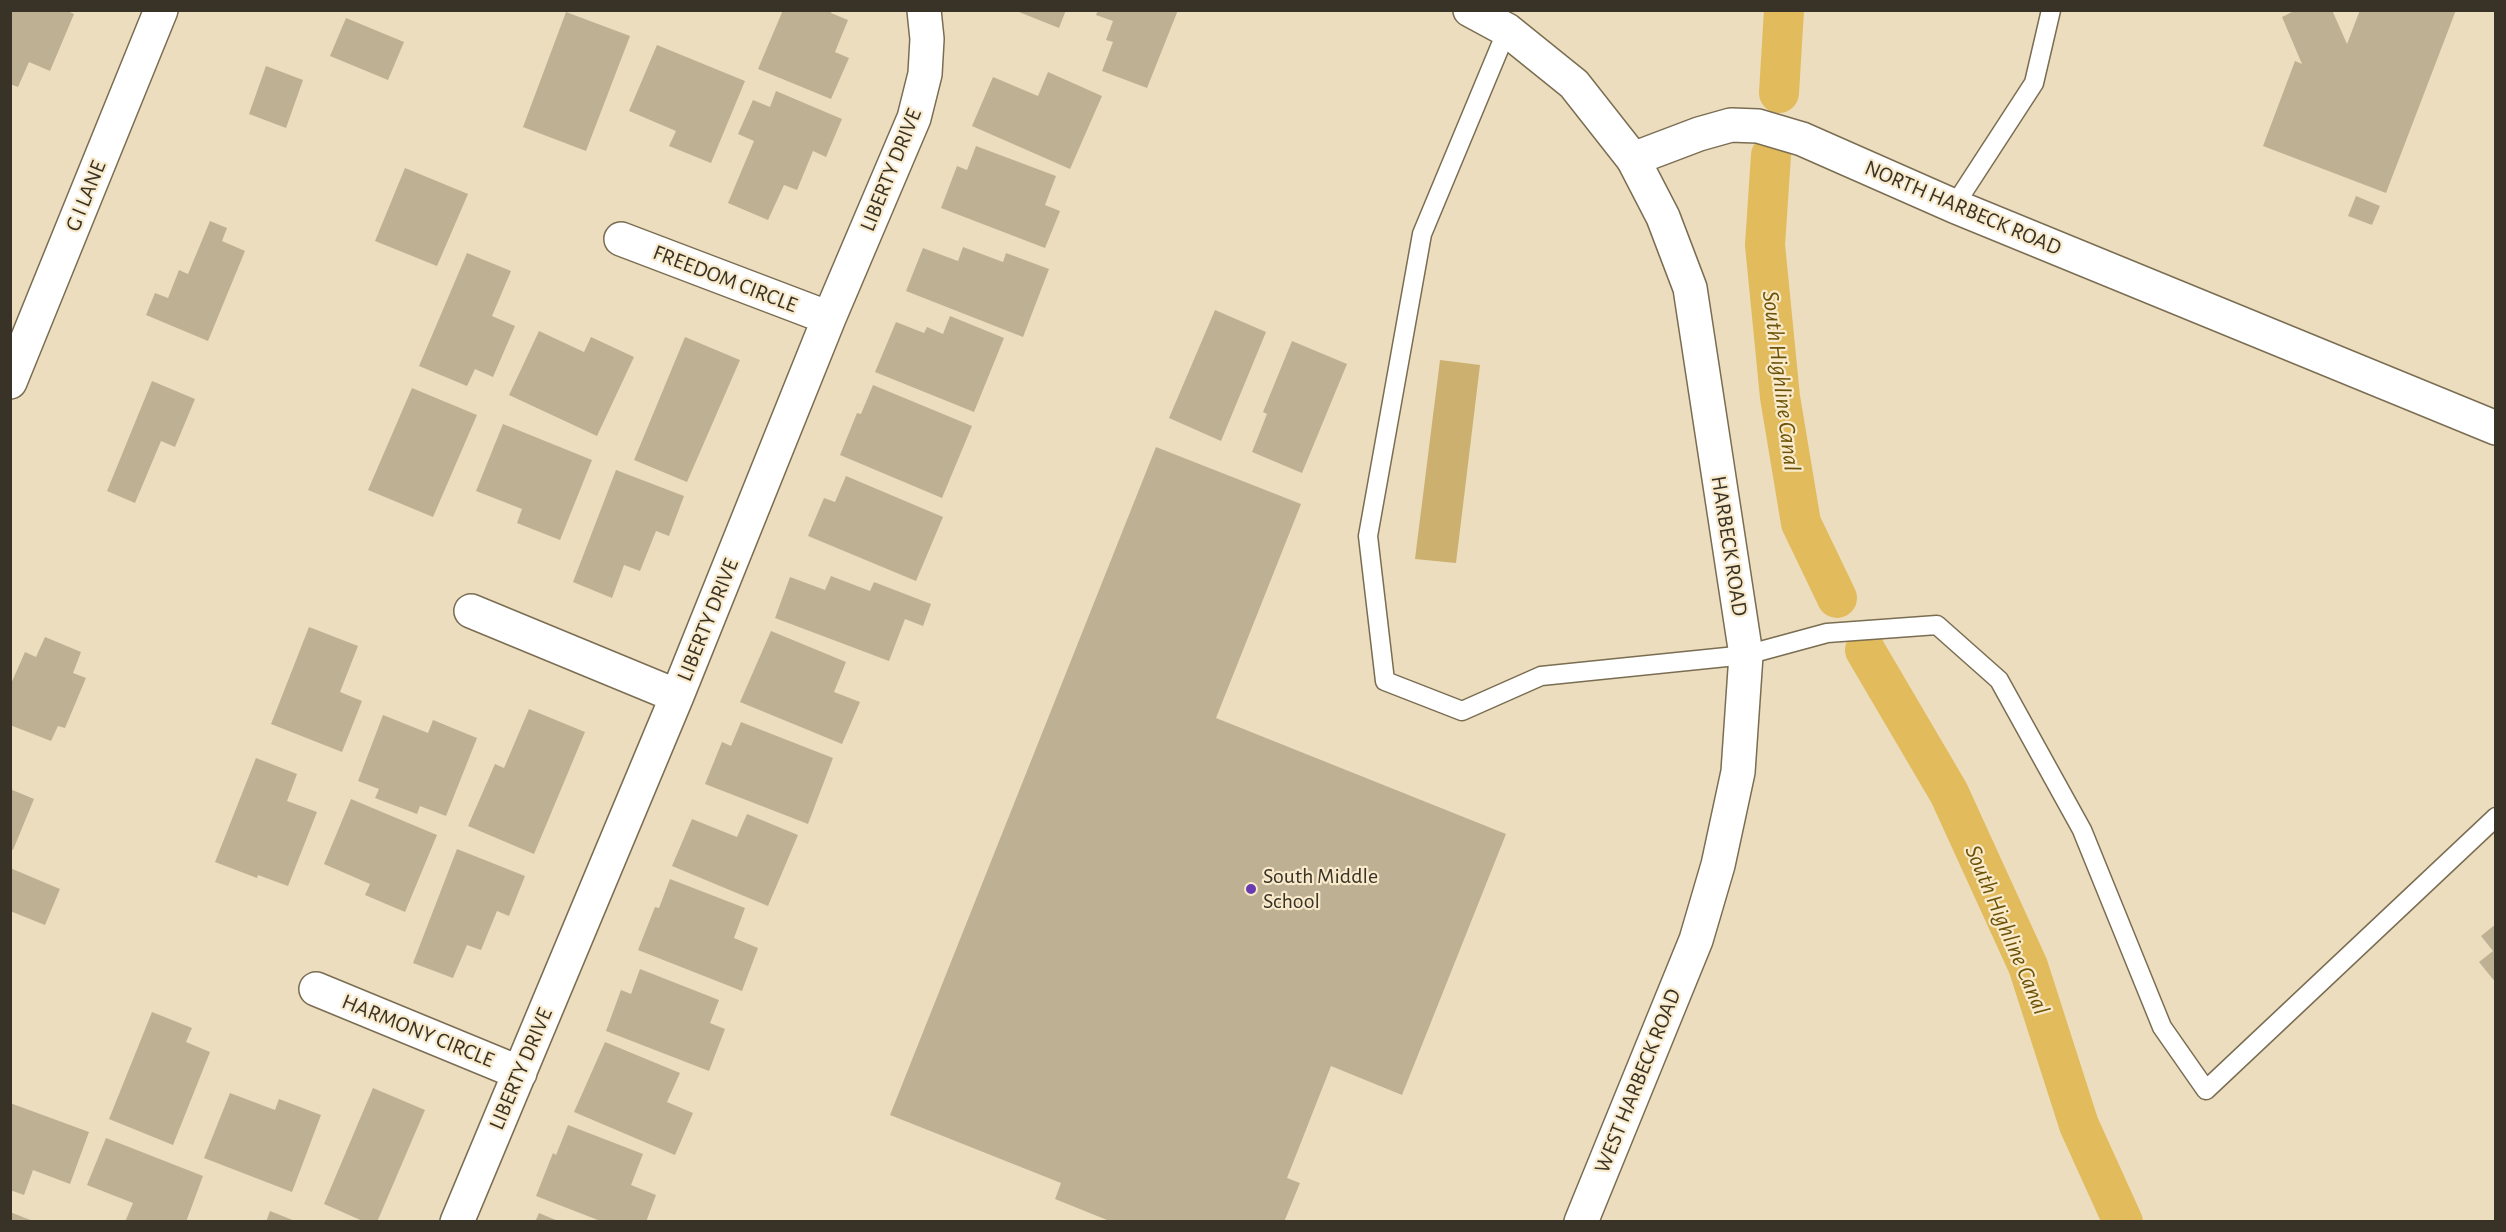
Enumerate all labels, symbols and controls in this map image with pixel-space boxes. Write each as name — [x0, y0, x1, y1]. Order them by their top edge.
street label: LIBERTY DRIVE — [854, 105, 928, 235]
street label: NORTH HARBECK ROAD — [1861, 155, 2065, 261]
street label: G I LANE — [60, 157, 112, 235]
street label: FREEDOM CIRCLE — [649, 239, 801, 319]
water label: South Highline Canal — [1756, 289, 1806, 473]
street label: HARBECK ROAD — [1705, 474, 1753, 618]
street label: LIBERTY DRIVE — [671, 555, 745, 685]
water label: South Highline Canal — [1958, 841, 2056, 1019]
place label: South Middle School — [1263, 863, 1378, 914]
marker: South Middle School — [1244, 882, 1258, 896]
street label: WEST HARBECK ROAD — [1589, 985, 1687, 1177]
street label: HARMONY CIRCLE — [338, 988, 498, 1074]
street label: LIBERTY DRIVE — [483, 1004, 559, 1134]

